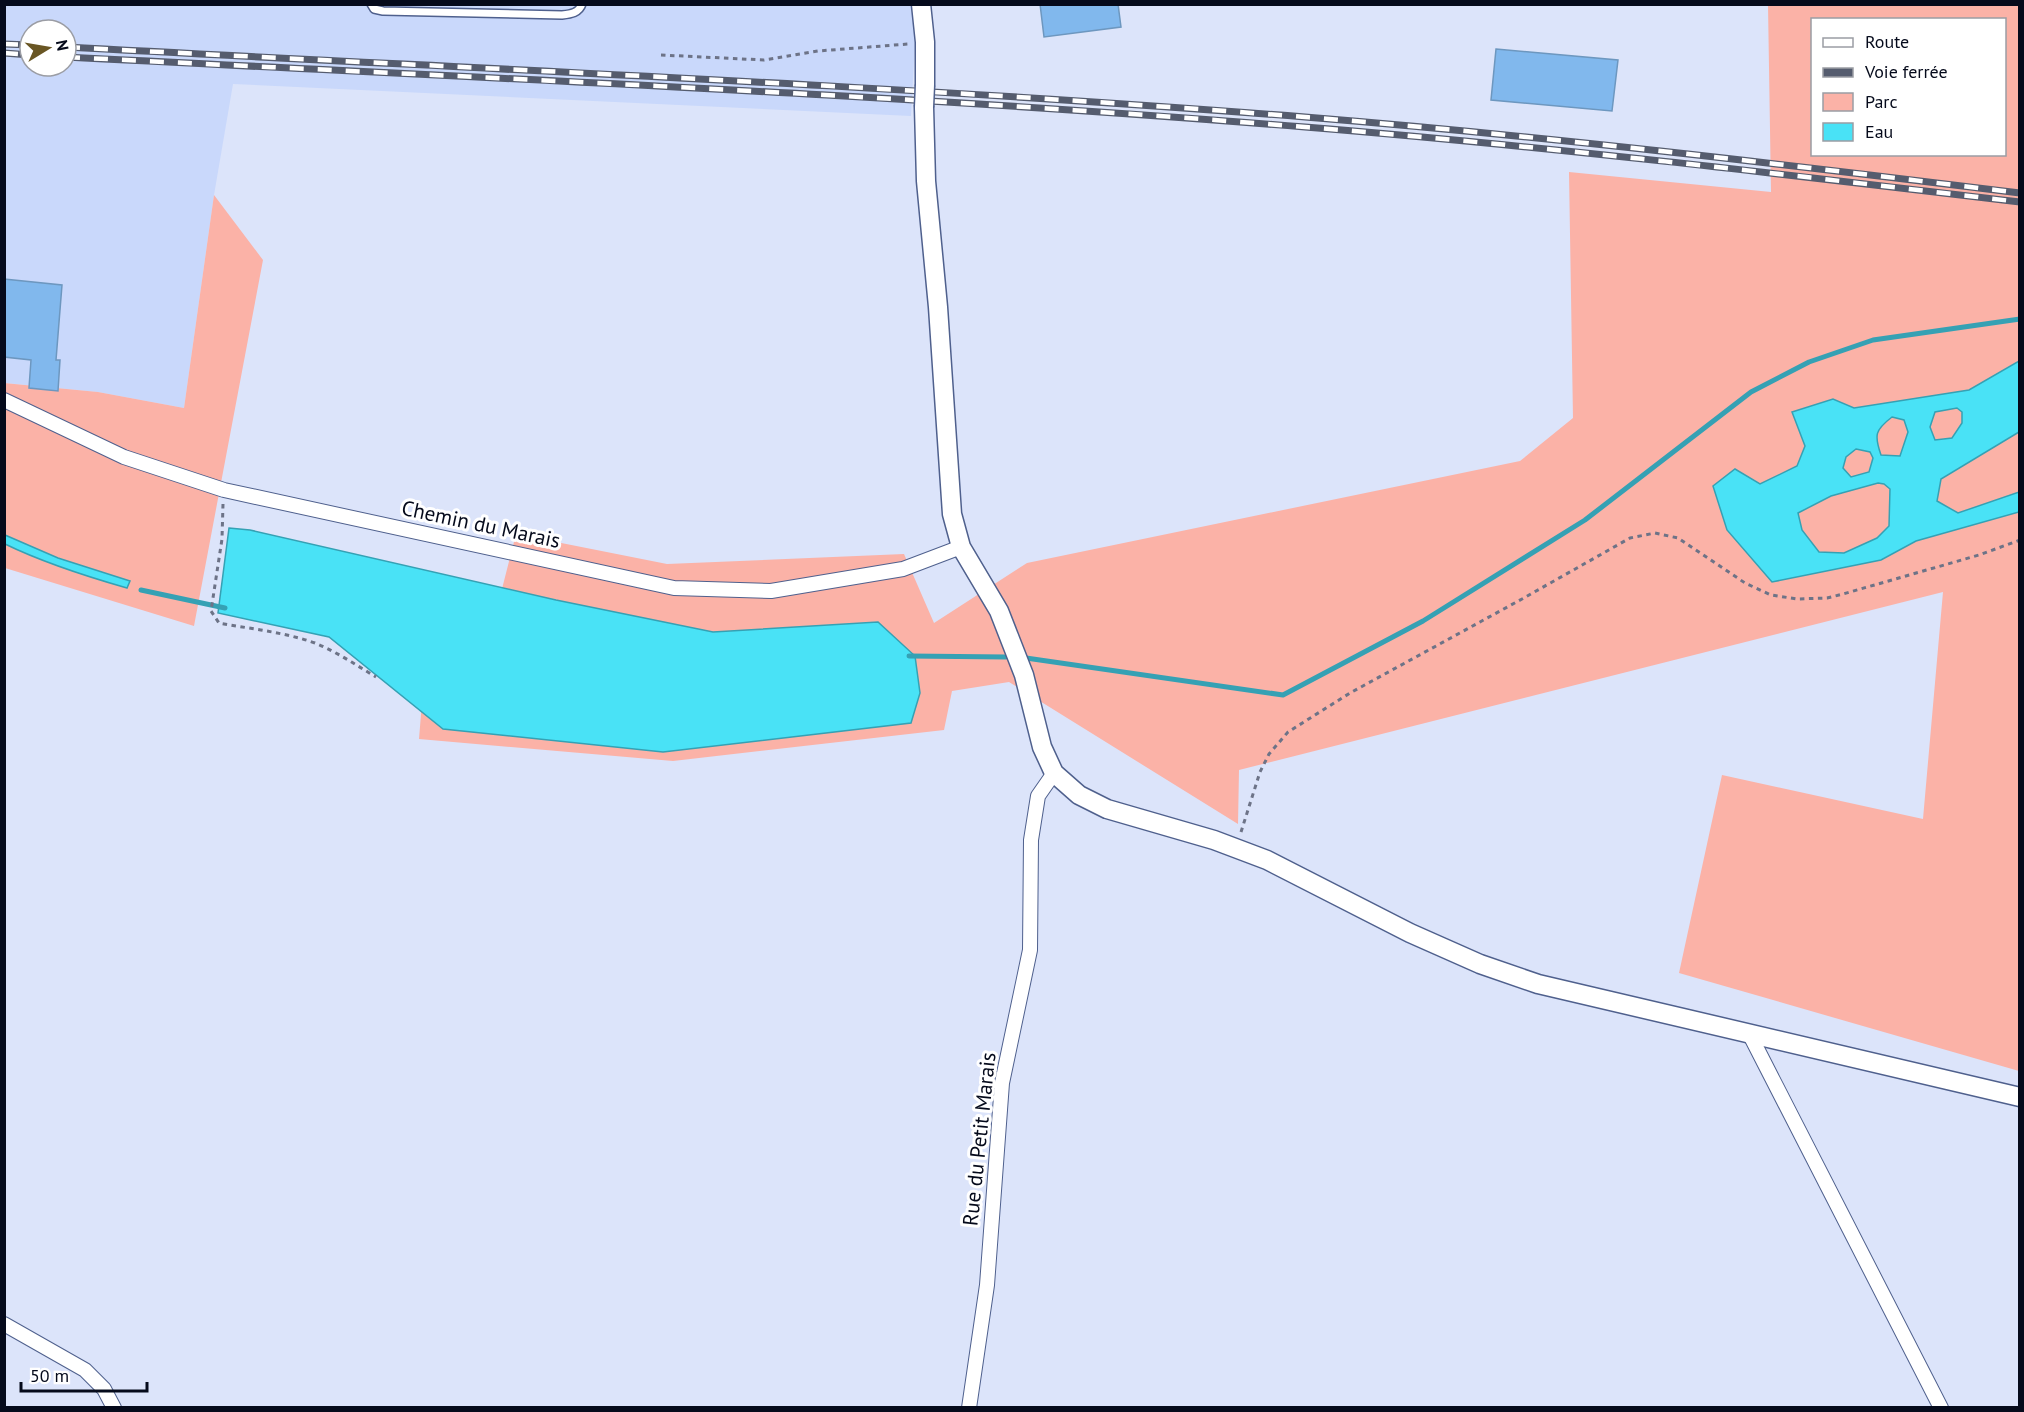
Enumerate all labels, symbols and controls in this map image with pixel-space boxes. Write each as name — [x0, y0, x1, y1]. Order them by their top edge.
north arrow — [18, 18, 78, 78]
legend — [1811, 18, 2006, 156]
text: Route — [1865, 30, 1909, 53]
text: N — [52, 38, 74, 52]
text: Voie ferrée — [1864, 60, 1948, 83]
text: Parc — [1865, 90, 1898, 113]
text: Eau — [1865, 120, 1893, 143]
street label: Chemin du Marais — [399, 494, 563, 554]
street label: Rue du Petit Marais — [956, 1051, 1002, 1227]
scale bar — [21, 1355, 147, 1393]
text: 50 m — [30, 1364, 69, 1387]

